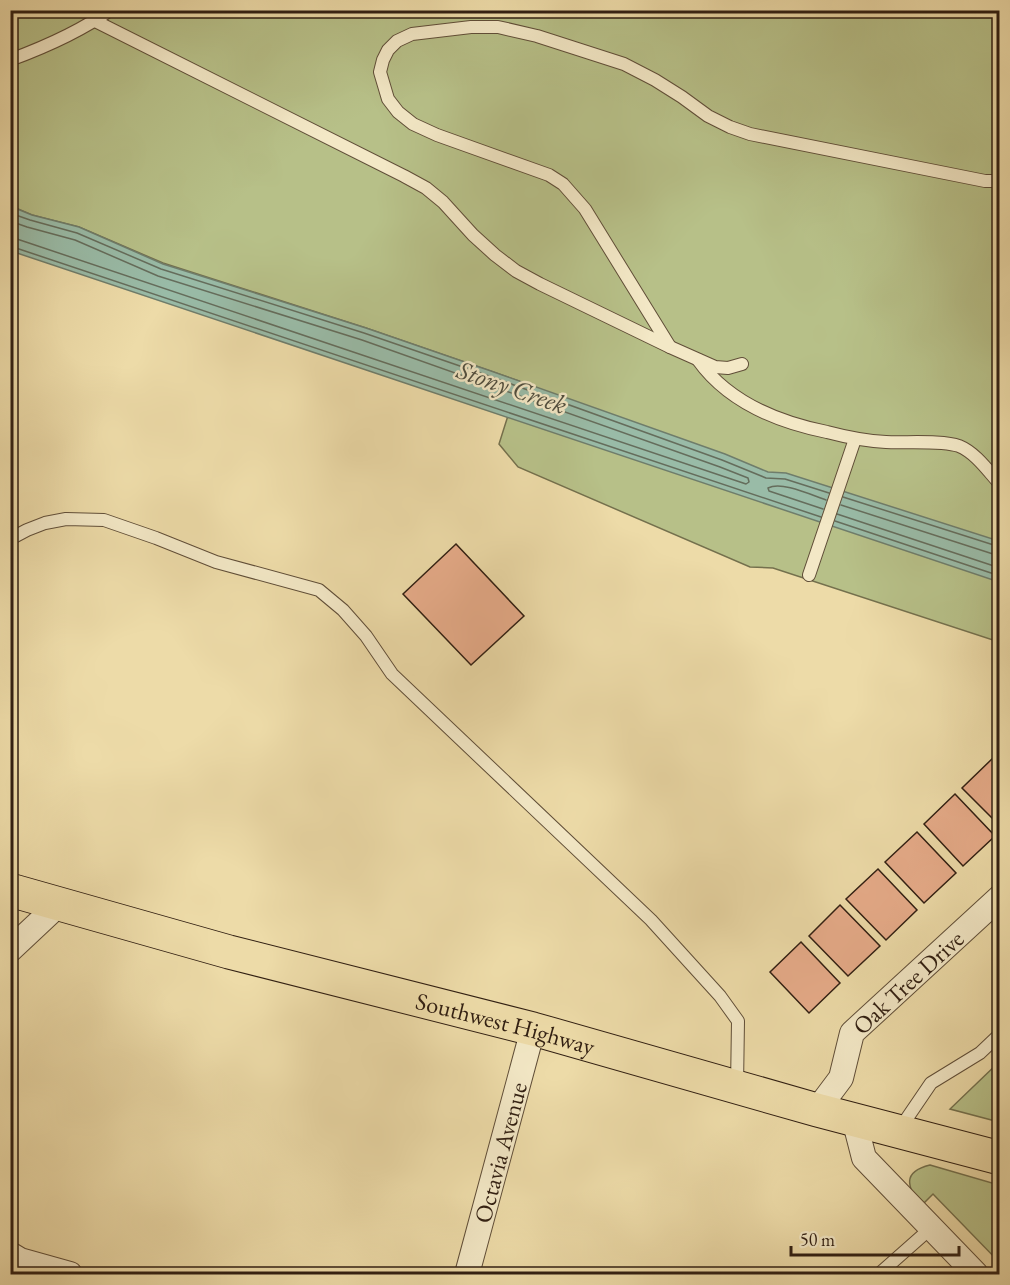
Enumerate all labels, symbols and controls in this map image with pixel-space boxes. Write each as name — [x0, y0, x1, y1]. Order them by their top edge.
water label: Stony Creek — [452, 352, 571, 422]
street label: Oak Tree Drive — [846, 923, 970, 1041]
street label: Southwest Highway — [413, 984, 599, 1062]
street label: Octavia Avenue — [466, 1079, 534, 1226]
scale bar — [791, 1219, 959, 1257]
text: 50 m — [800, 1228, 835, 1251]

